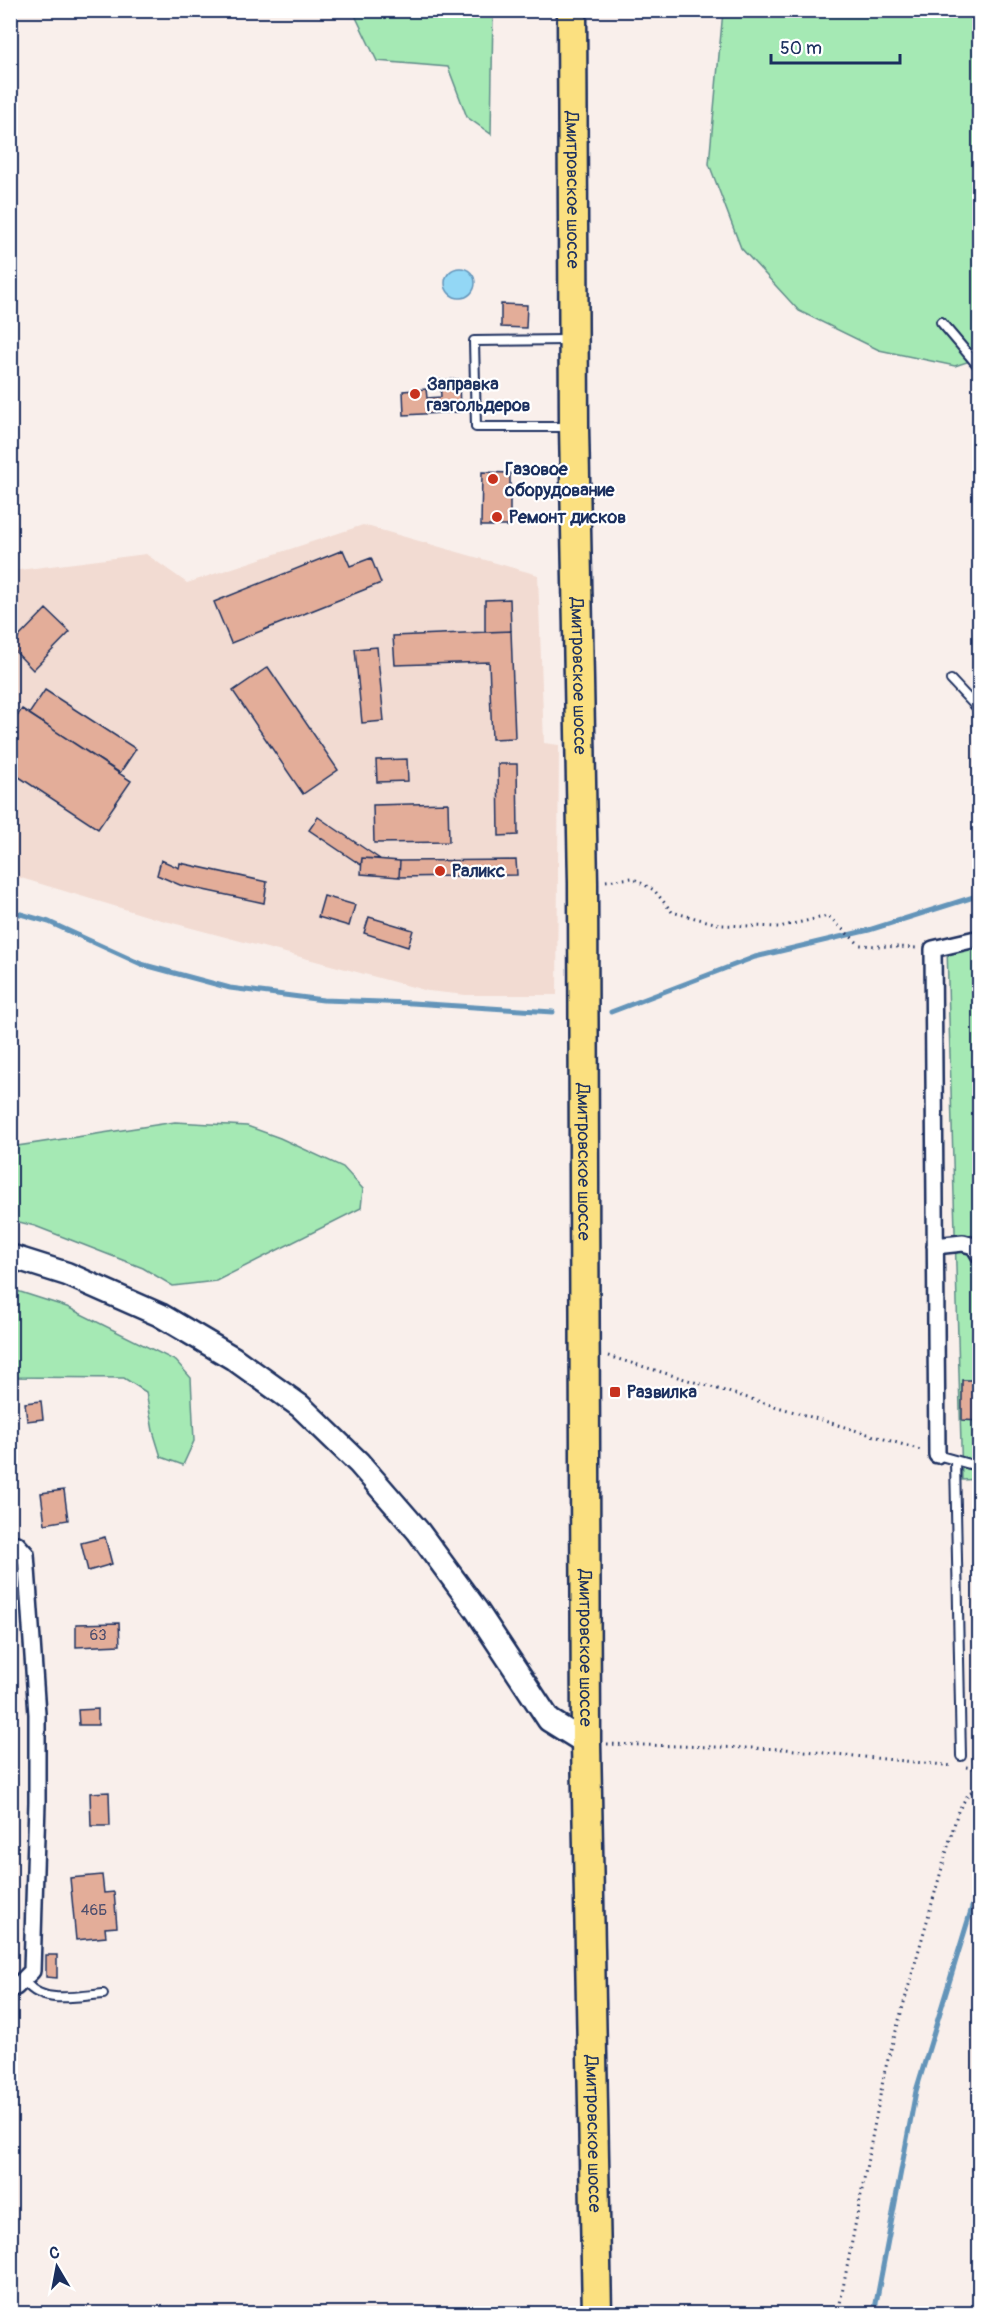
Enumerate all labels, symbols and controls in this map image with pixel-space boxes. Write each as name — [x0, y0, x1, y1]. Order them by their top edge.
scale bar — [771, 27, 900, 65]
text: 50 m — [780, 37, 822, 60]
street label: Дмитровское шоссе — [561, 110, 585, 269]
place label: Заправка газгольдеров — [426, 373, 531, 417]
marker: Заправка газгольдеров — [408, 387, 422, 401]
place label: Газовое оборудование — [504, 458, 616, 502]
marker: Газовое оборудование — [486, 472, 500, 486]
place label: Ремонт дисков — [509, 506, 626, 529]
marker: Ремонт дисков — [490, 510, 504, 524]
street label: Дмитровское шоссе — [566, 596, 592, 755]
place label: Раликс — [452, 860, 505, 883]
marker: Раликс — [433, 864, 447, 878]
street label: Дмитровское шоссе — [572, 1082, 596, 1241]
place label: Развилка — [627, 1381, 698, 1404]
marker: Развилка — [608, 1385, 622, 1399]
street label: Дмитровское шоссе — [574, 1568, 597, 1727]
house number: 63 — [89, 1626, 107, 1645]
house number: 46Б — [81, 1901, 107, 1920]
street label: Дмитровское шоссе — [580, 2054, 607, 2213]
north arrow — [27, 2237, 87, 2297]
text: С — [48, 2242, 61, 2264]

